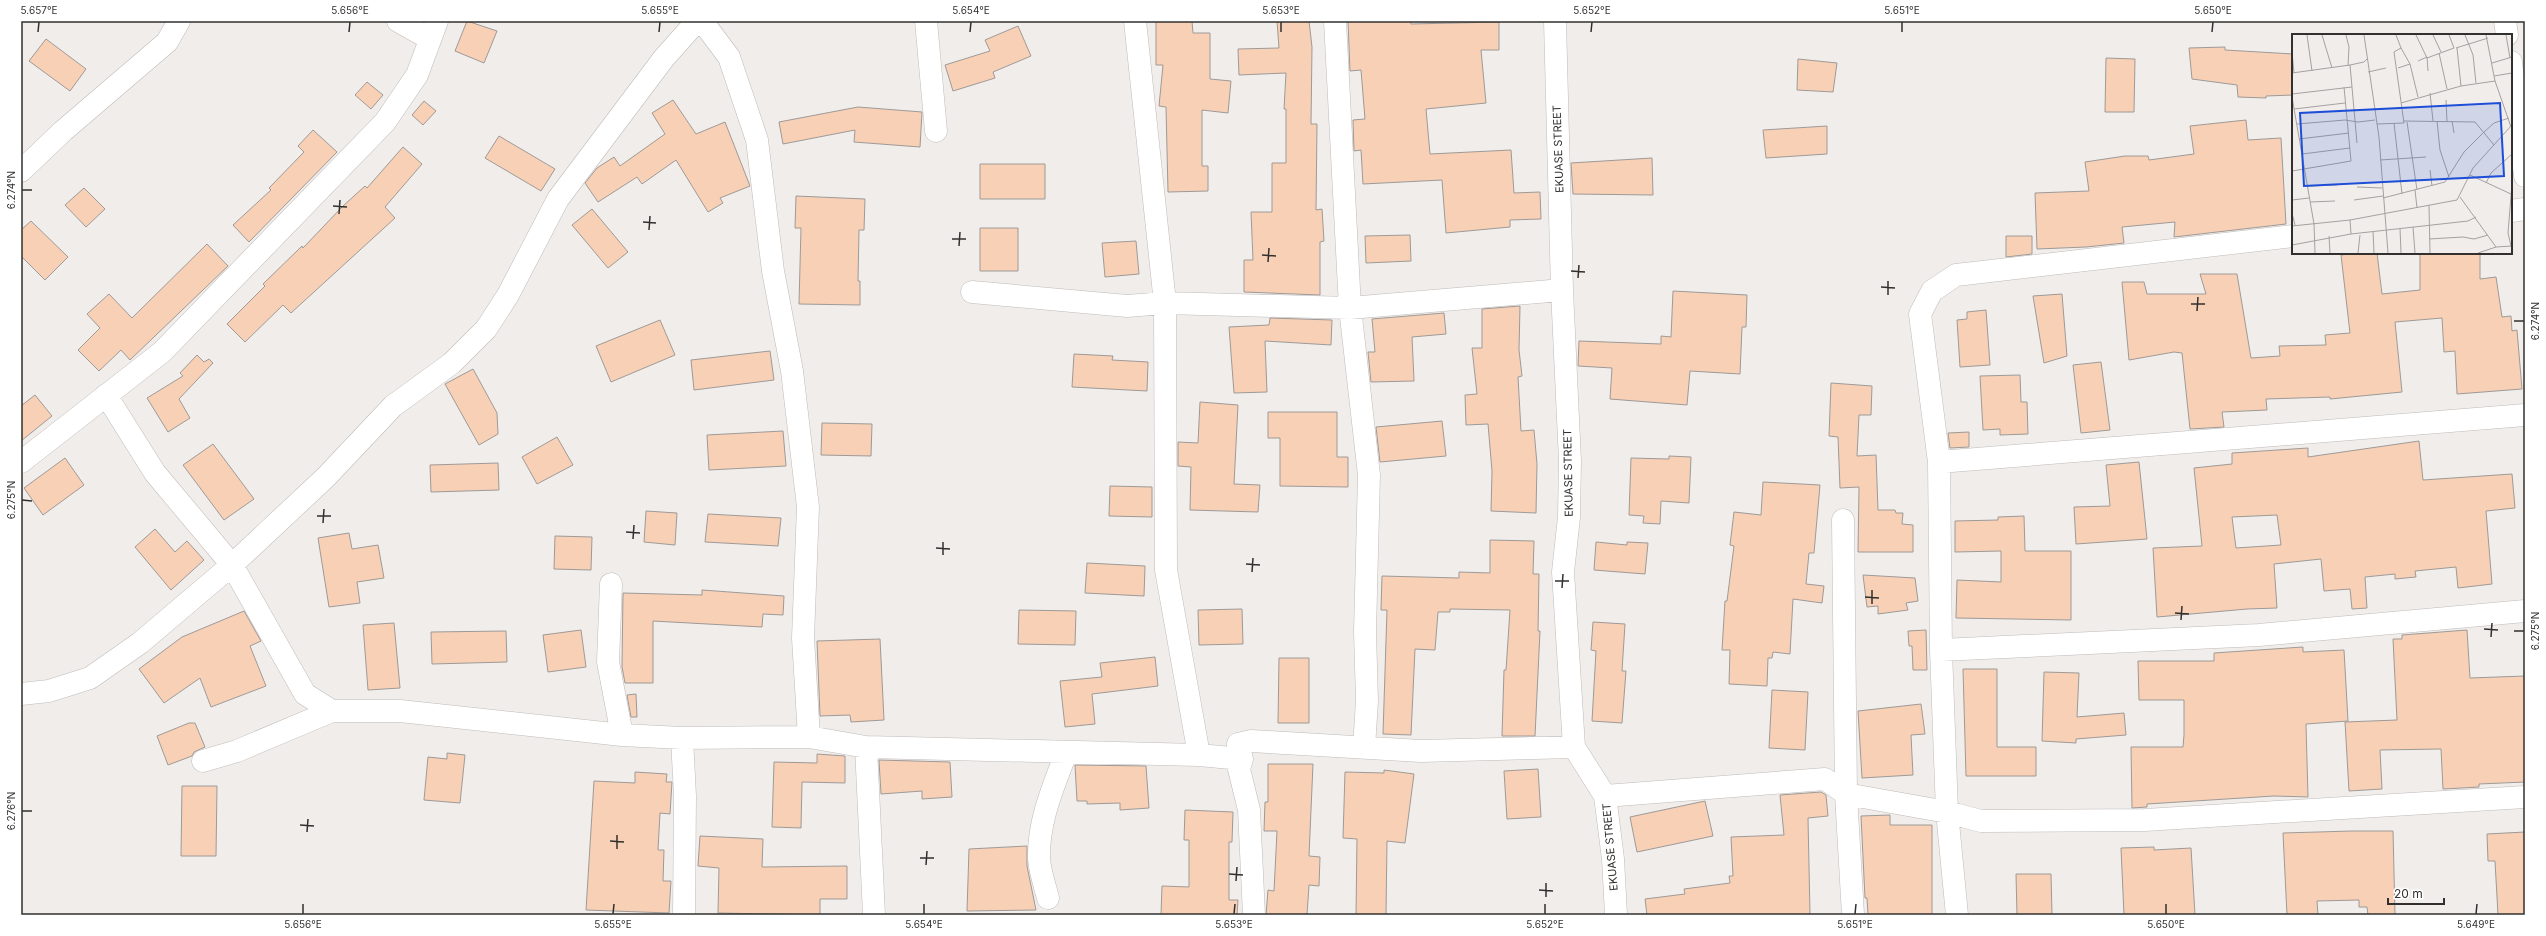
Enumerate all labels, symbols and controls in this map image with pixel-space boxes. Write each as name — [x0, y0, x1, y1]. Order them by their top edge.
text: 5.657°E — [21, 4, 57, 16]
text: 5.656°E — [331, 4, 369, 16]
text: 5.655°E — [641, 4, 679, 16]
text: 5.654°E — [952, 4, 990, 16]
text: 5.653°E — [1262, 4, 1300, 16]
text: 5.652°E — [1573, 4, 1611, 16]
text: 5.651°E — [1884, 4, 1920, 16]
text: 5.650°E — [2194, 4, 2232, 16]
inset map — [2292, 34, 2512, 254]
street label: EKUASE STREET — [1549, 105, 1567, 193]
text: 6.274°N — [5, 171, 17, 209]
text: 6.274°N — [2529, 302, 2541, 340]
street label: EKUASE STREET — [1560, 429, 1576, 517]
text: 6.275°N — [5, 481, 17, 519]
text: 6.275°N — [2529, 612, 2541, 650]
text: 6.276°N — [5, 792, 17, 830]
street label: EKUASE STREET — [1599, 803, 1621, 891]
scale bar — [2388, 880, 2444, 906]
text: 20 m — [2394, 886, 2423, 901]
text: 5.656°E — [284, 918, 322, 930]
text: 5.655°E — [594, 918, 632, 930]
text: 5.654°E — [905, 918, 943, 930]
text: 5.653°E — [1215, 918, 1253, 930]
text: 5.652°E — [1526, 918, 1564, 930]
text: 5.651°E — [1837, 918, 1873, 930]
text: 5.650°E — [2147, 918, 2185, 930]
text: 5.649°E — [2457, 918, 2495, 930]

